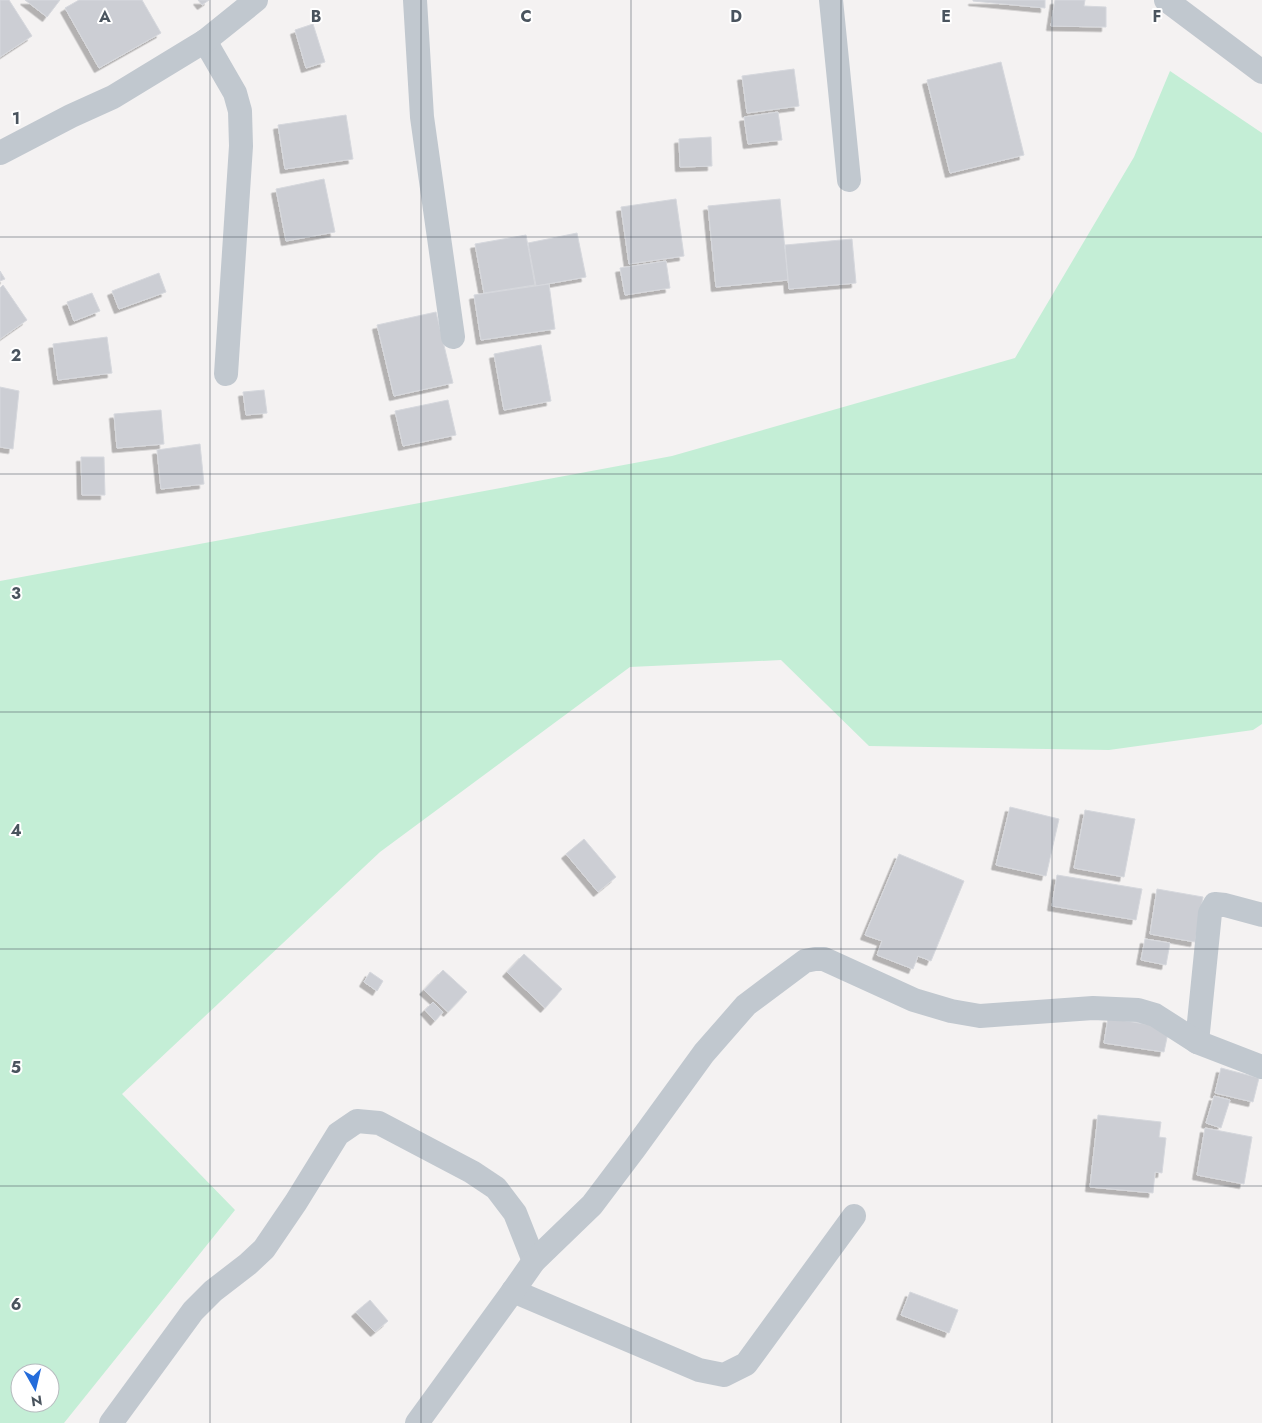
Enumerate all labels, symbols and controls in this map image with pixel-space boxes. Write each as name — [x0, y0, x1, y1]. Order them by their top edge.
text: A — [98, 5, 111, 28]
text: B — [311, 5, 321, 28]
text: C — [520, 5, 532, 28]
text: D — [730, 5, 742, 28]
text: E — [941, 5, 951, 28]
text: F — [1153, 5, 1161, 28]
text: 1 — [12, 107, 20, 130]
text: 2 — [11, 344, 21, 367]
text: 3 — [11, 582, 21, 605]
text: 4 — [10, 819, 22, 842]
text: 5 — [11, 1056, 21, 1079]
text: 6 — [11, 1293, 21, 1316]
north arrow — [10, 1363, 60, 1413]
text: N — [30, 1390, 44, 1412]

